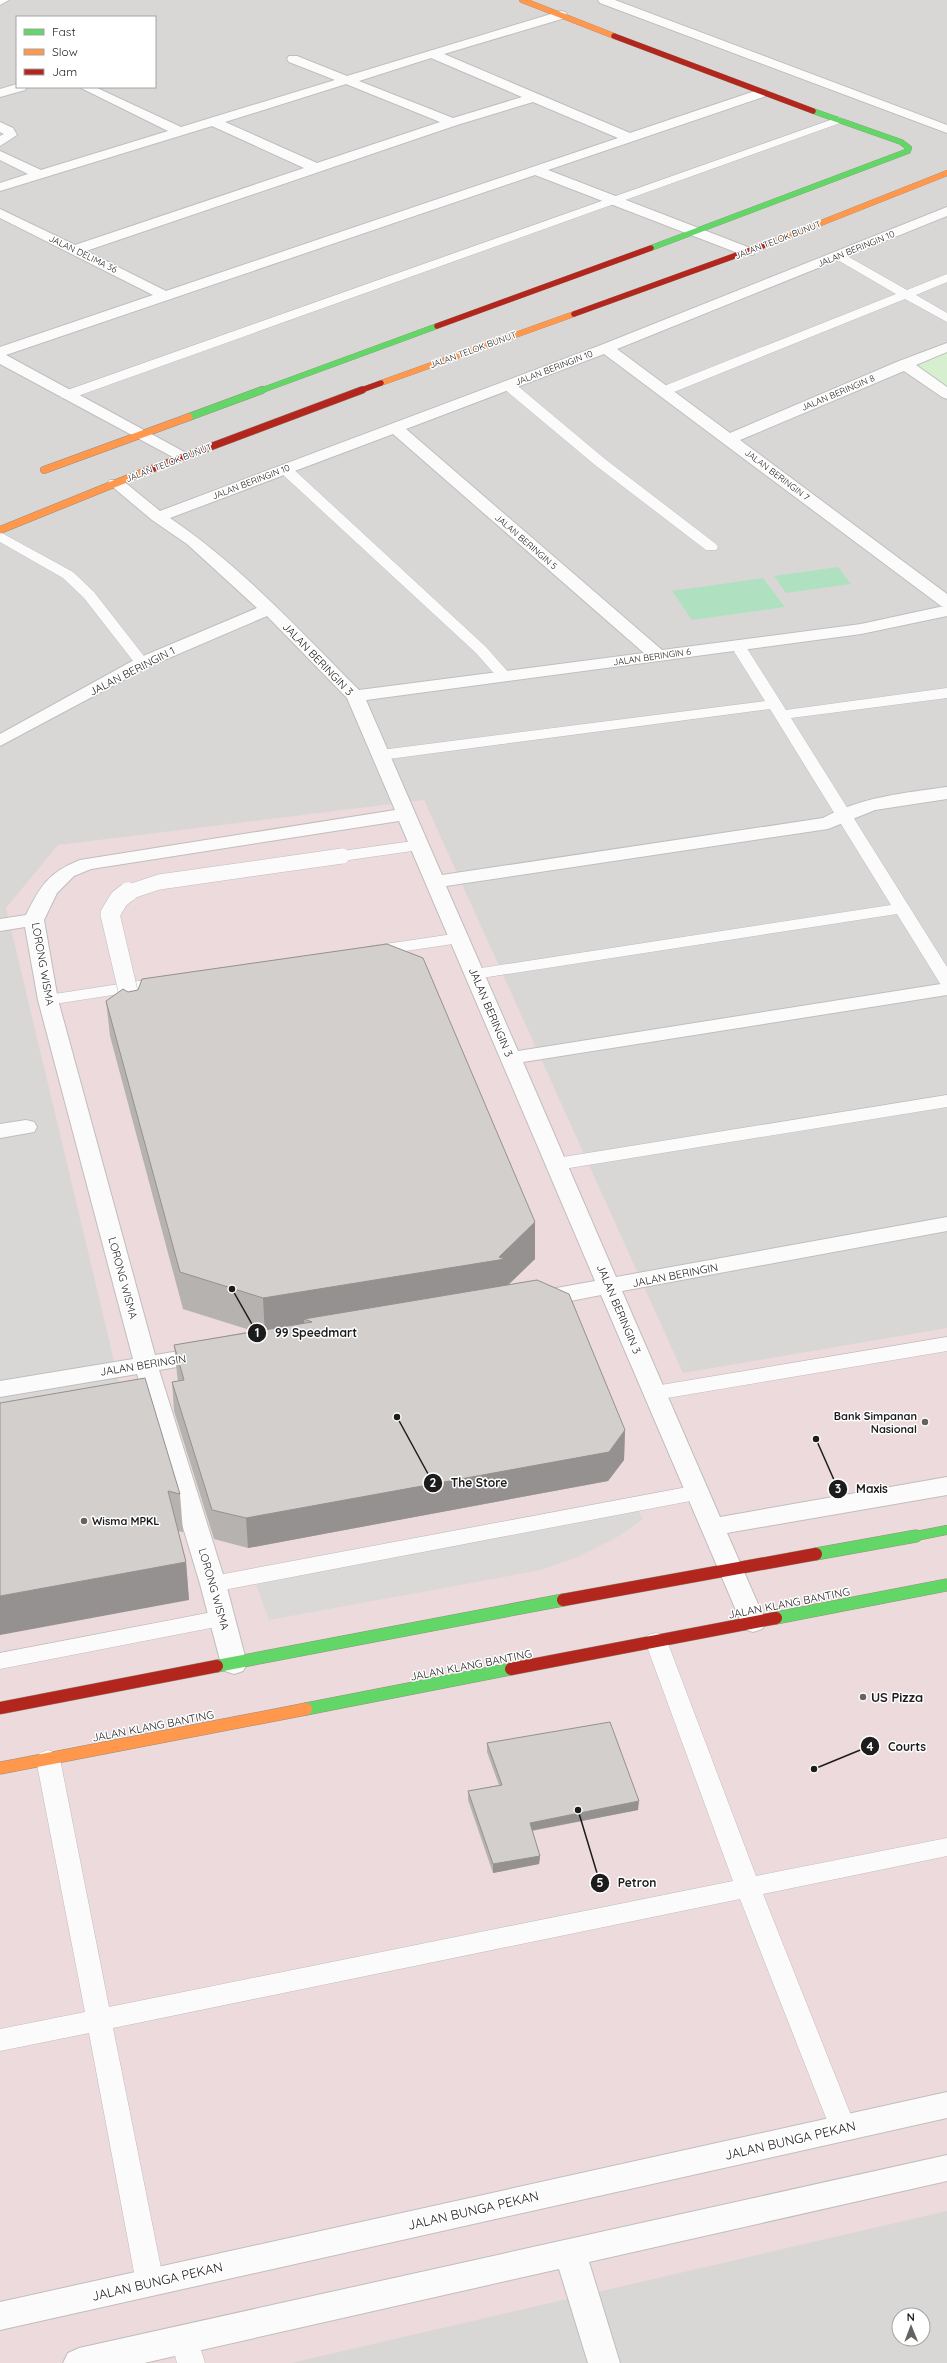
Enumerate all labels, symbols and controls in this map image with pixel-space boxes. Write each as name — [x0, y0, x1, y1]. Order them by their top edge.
legend — [16, 16, 156, 88]
text: Fast — [52, 24, 76, 39]
text: Slow — [52, 44, 78, 59]
text: Jam — [52, 64, 77, 79]
street label: JALAN TELOK BUNUT — [733, 218, 823, 261]
street label: JALAN BERINGIN 10 — [816, 228, 896, 269]
street label: JALAN DELIMA 36 — [47, 232, 119, 275]
street label: JALAN TELOK BUNUT — [428, 328, 518, 370]
street label: JALAN BERINGIN 10 — [513, 348, 594, 387]
street label: JALAN BERINGIN 8 — [799, 372, 876, 413]
street label: JALAN TELOK BUNUT — [124, 441, 214, 484]
street label: JALAN BERINGIN 7 — [743, 447, 812, 503]
street label: JALAN BERINGIN 10 — [210, 462, 291, 501]
street label: JALAN BERINGIN 5 — [493, 512, 560, 572]
street label: JALAN BERINGIN 3 — [280, 620, 357, 699]
street label: JALAN BERINGIN 1 — [87, 643, 177, 699]
street label: JALAN BERINGIN 6 — [612, 646, 692, 667]
street label: LORONG WISMA — [29, 921, 57, 1007]
street label: JALAN BERINGIN 3 — [466, 965, 516, 1059]
street label: LORONG WISMA — [105, 1235, 141, 1321]
street label: JALAN BERINGIN — [631, 1260, 719, 1290]
street label: JALAN BERINGIN 3 — [594, 1262, 644, 1356]
callout: 99 Speedmart — [247, 1321, 365, 1345]
text: 1 — [255, 1325, 259, 1340]
text: 99 Speedmart — [275, 1325, 357, 1340]
street label: JALAN BERINGIN — [99, 1351, 187, 1379]
place label: Bank Simpanan Nasional — [834, 1409, 917, 1436]
marker: Bank Simpanan Nasional — [920, 1417, 930, 1427]
callout: The Store — [423, 1471, 515, 1495]
text: 2 — [430, 1475, 437, 1490]
text: The Store — [451, 1475, 507, 1490]
callout: Maxis — [828, 1477, 896, 1501]
text: 3 — [835, 1481, 841, 1496]
text: Maxis — [856, 1481, 888, 1496]
place label: Wisma MPKL — [92, 1514, 159, 1528]
marker: Wisma MPKL — [79, 1516, 89, 1526]
street label: LORONG WISMA — [196, 1547, 232, 1631]
street label: JALAN KLANG BANTING — [727, 1584, 851, 1622]
street label: JALAN KLANG BANTING — [409, 1646, 533, 1684]
place label: US Pizza — [871, 1689, 923, 1705]
marker: US Pizza — [858, 1692, 868, 1702]
street label: JALAN KLANG BANTING — [91, 1707, 215, 1745]
callout: Courts — [860, 1734, 934, 1758]
text: 4 — [866, 1739, 874, 1754]
text: Courts — [888, 1739, 926, 1754]
callout: Petron — [590, 1871, 665, 1895]
text: 5 — [597, 1875, 604, 1890]
text: Petron — [618, 1875, 656, 1890]
street label: JALAN BUNGA PEKAN — [723, 2117, 857, 2163]
street label: JALAN BUNGA PEKAN — [406, 2187, 540, 2233]
street label: JALAN BUNGA PEKAN — [90, 2258, 224, 2304]
north arrow — [891, 2307, 931, 2347]
text: N — [907, 2310, 915, 2324]

